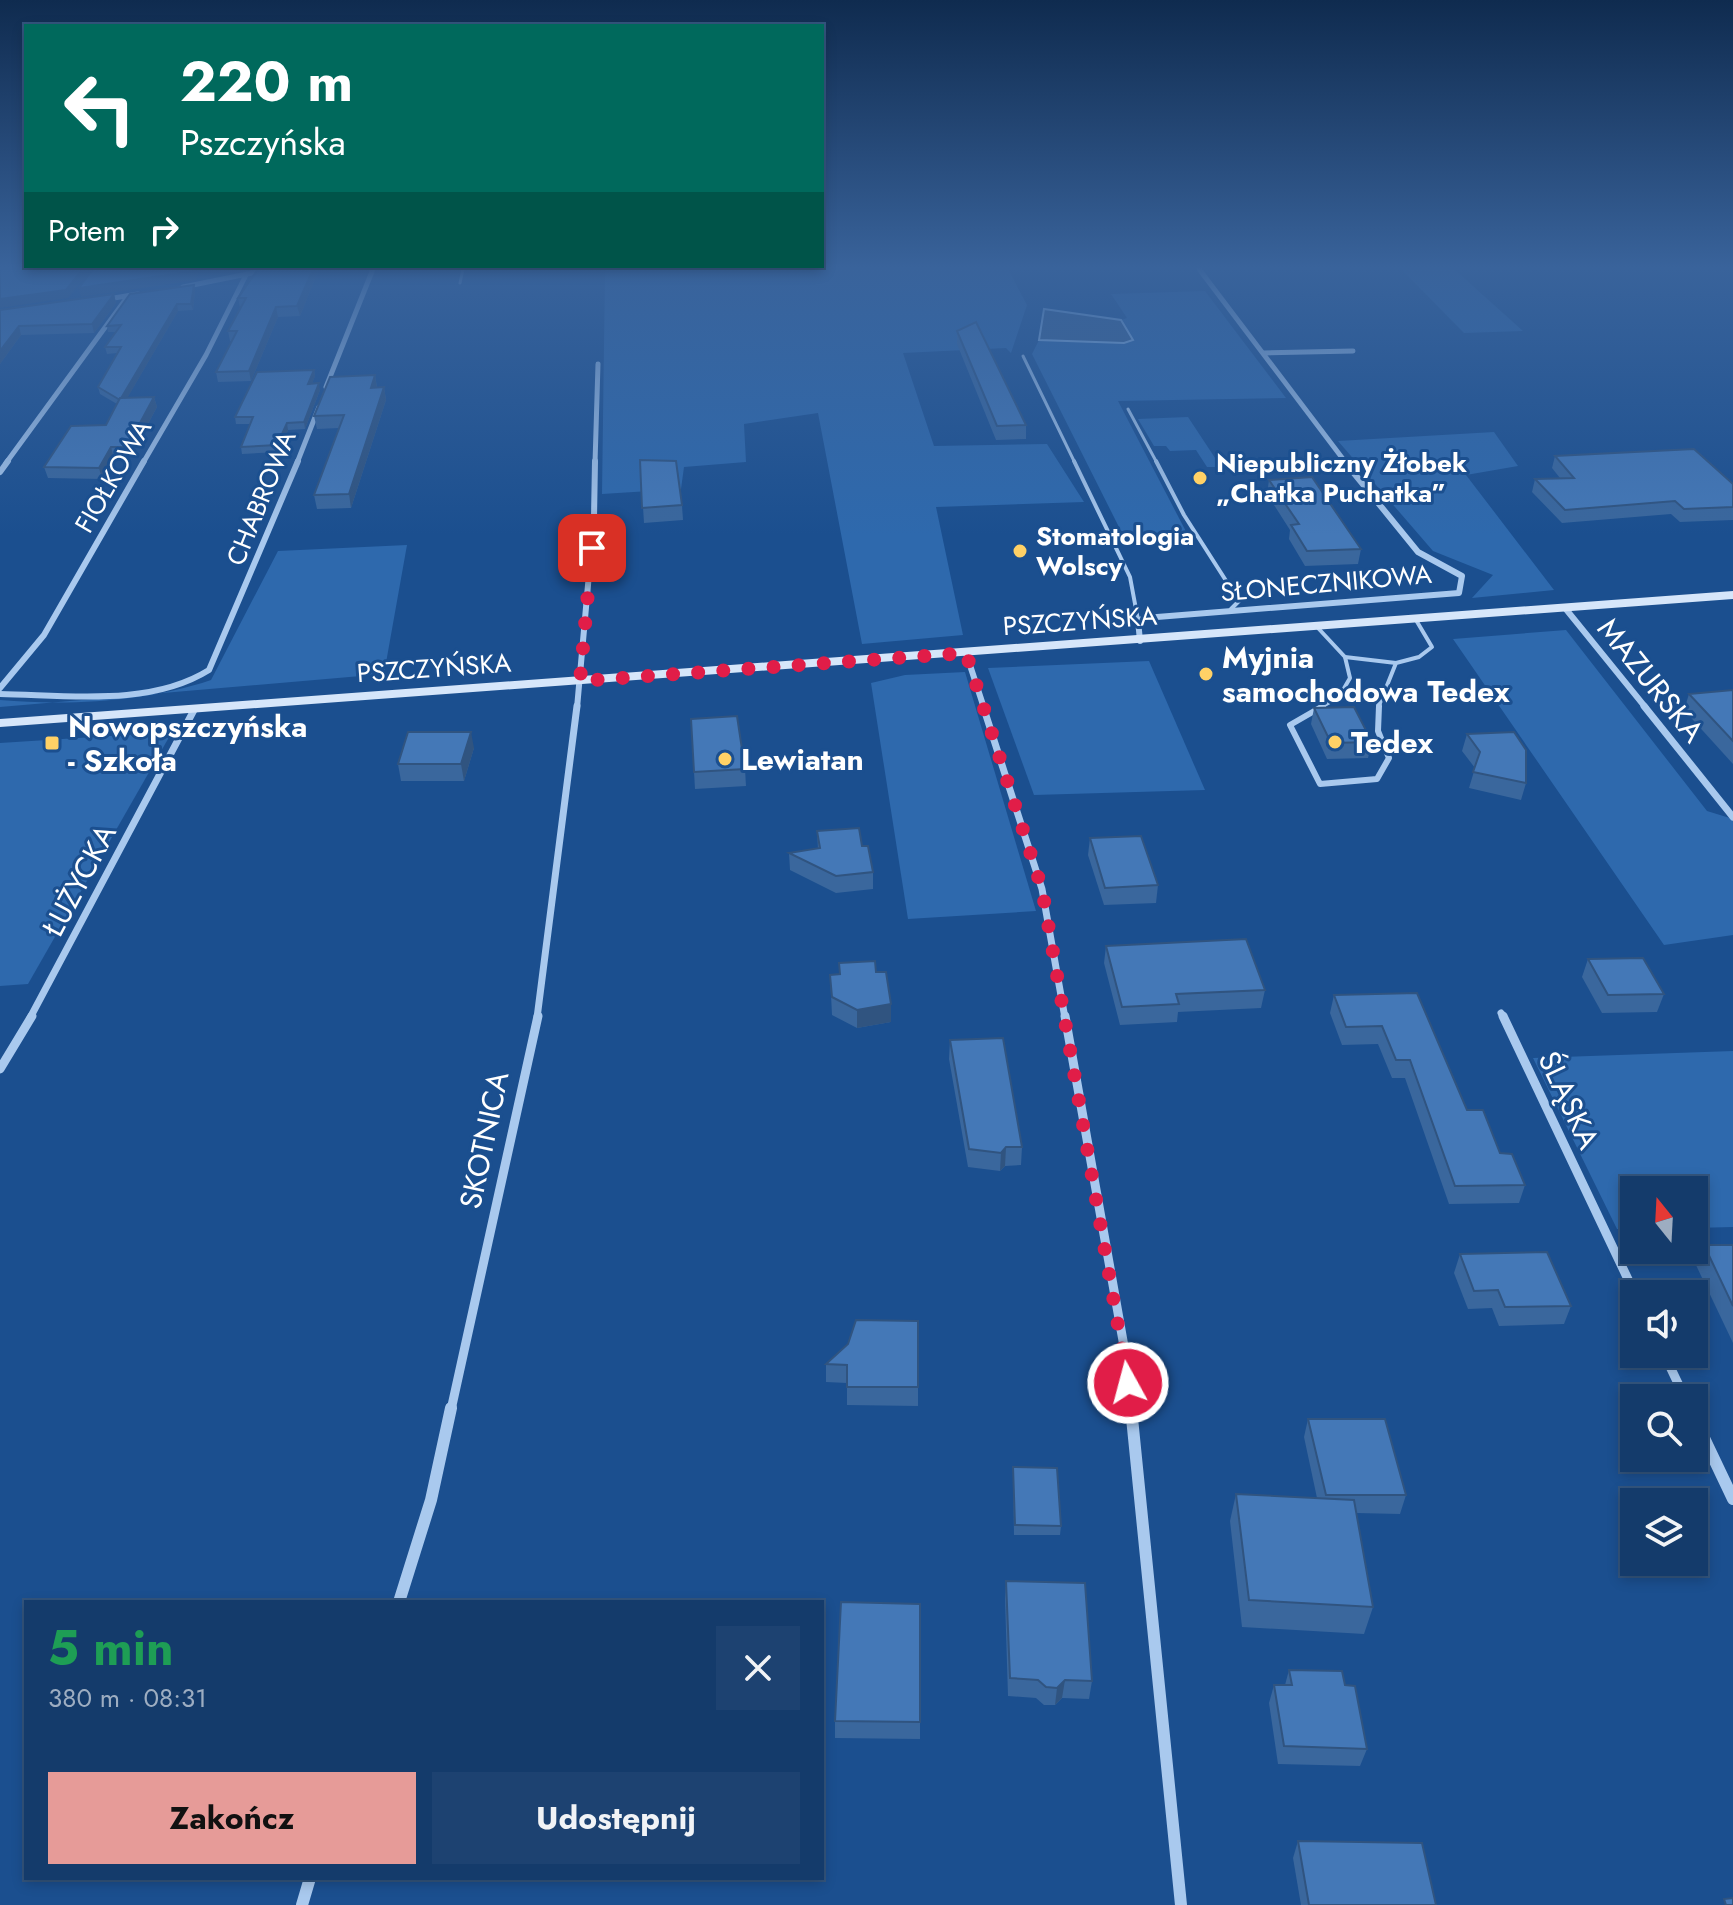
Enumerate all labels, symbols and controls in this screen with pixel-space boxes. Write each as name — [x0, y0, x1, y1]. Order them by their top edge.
text: 220 m — [180, 41, 353, 122]
icon: left — [48, 56, 152, 160]
text: Pszczyńska — [180, 116, 346, 168]
icon: right — [142, 208, 186, 252]
text: Potem — [48, 209, 126, 252]
street label: FIOŁKOWA — [65, 412, 161, 540]
street label: CHABROWA — [217, 424, 306, 571]
place label: Niepubliczny Żłobek „Chatka Puchatka” — [1216, 444, 1467, 512]
marker: Niepubliczny Żłobek „Chatka Puchatka” — [1191, 469, 1209, 487]
pin — [558, 514, 626, 582]
place label: Stomatologia Wolscy — [1036, 517, 1194, 585]
icon: arrive — [570, 526, 614, 570]
marker: Stomatologia Wolscy — [1011, 542, 1029, 560]
street label: SŁONECZNIKOWA — [1219, 555, 1434, 611]
street label: PSZCZYŃSKA — [1002, 597, 1159, 645]
street label: MAZURSKA — [1587, 608, 1715, 752]
place label: Myjnia samochodowa Tedex — [1222, 636, 1510, 713]
street label: PSZCZYŃSKA — [356, 644, 513, 692]
marker: Myjnia samochodowa Tedex — [1197, 665, 1215, 683]
place label: Nowopszczyńska - Szkoła — [68, 705, 308, 782]
place label: Tedex — [1351, 721, 1433, 764]
marker: Tedex — [1326, 733, 1344, 751]
marker: Nowopszczyńska - Szkoła — [43, 734, 61, 752]
place label: Lewiatan — [741, 738, 864, 781]
marker: Lewiatan — [716, 750, 734, 768]
street label: ŁUŻYCKA — [31, 816, 127, 945]
street label: ŚLĄSKA — [1528, 1044, 1611, 1156]
street label: SKOTNICA — [449, 1067, 520, 1213]
north arrow — [1620, 1176, 1708, 1264]
map controls — [1620, 1176, 1708, 1576]
button: sound — [1620, 1280, 1708, 1368]
position arrow — [1086, 1341, 1170, 1425]
button: search — [1620, 1384, 1708, 1472]
button: layers — [1620, 1488, 1708, 1576]
text: 5 min — [48, 1614, 174, 1683]
button: close — [716, 1626, 800, 1710]
text: 380 m · 08:31 — [48, 1679, 207, 1717]
button: Zakończ — [48, 1772, 416, 1864]
button: Udostępnij — [432, 1772, 800, 1864]

